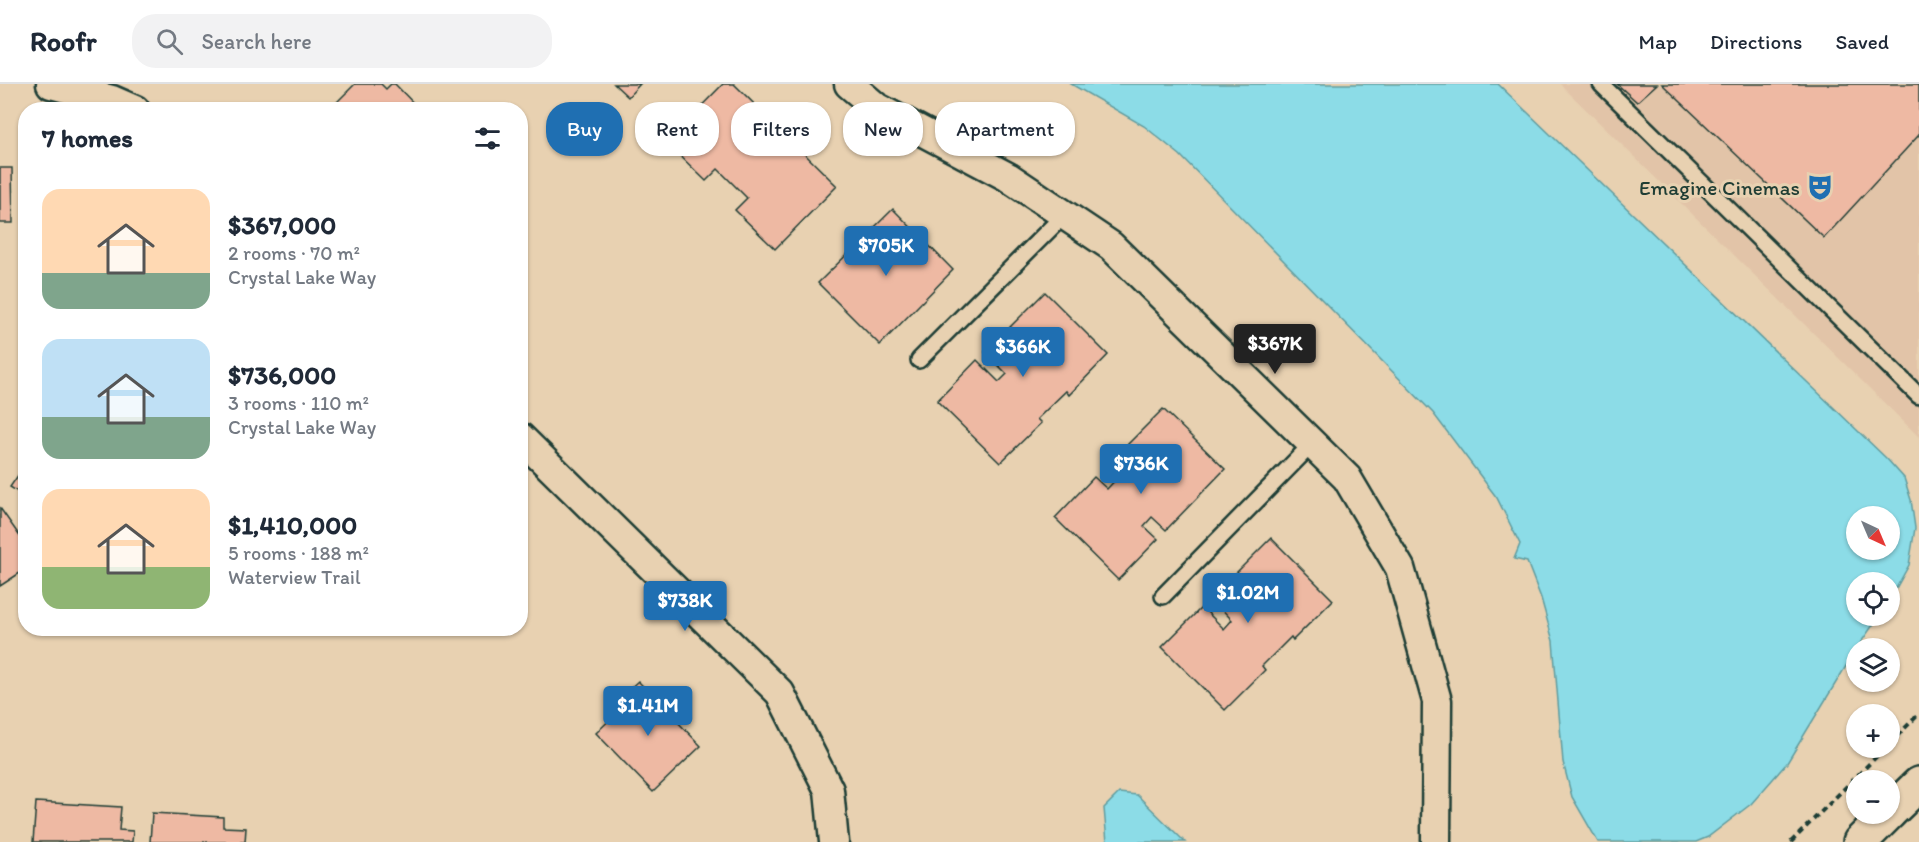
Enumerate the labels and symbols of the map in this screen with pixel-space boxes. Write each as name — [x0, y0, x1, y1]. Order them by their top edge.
theatre icon: Emagine Cinemas — [1805, 172, 1835, 202]
place label: Emagine Cinemas — [1639, 175, 1800, 200]
pin: $705K — [844, 226, 928, 277]
pin: $367K — [1233, 324, 1317, 375]
pin: $366K — [981, 327, 1065, 378]
pin: $736K — [1099, 444, 1183, 495]
north arrow — [1846, 506, 1900, 560]
pin: $1.02M — [1199, 573, 1297, 624]
pin: $738K — [643, 581, 727, 632]
pin: $1.41M — [599, 686, 697, 737]

